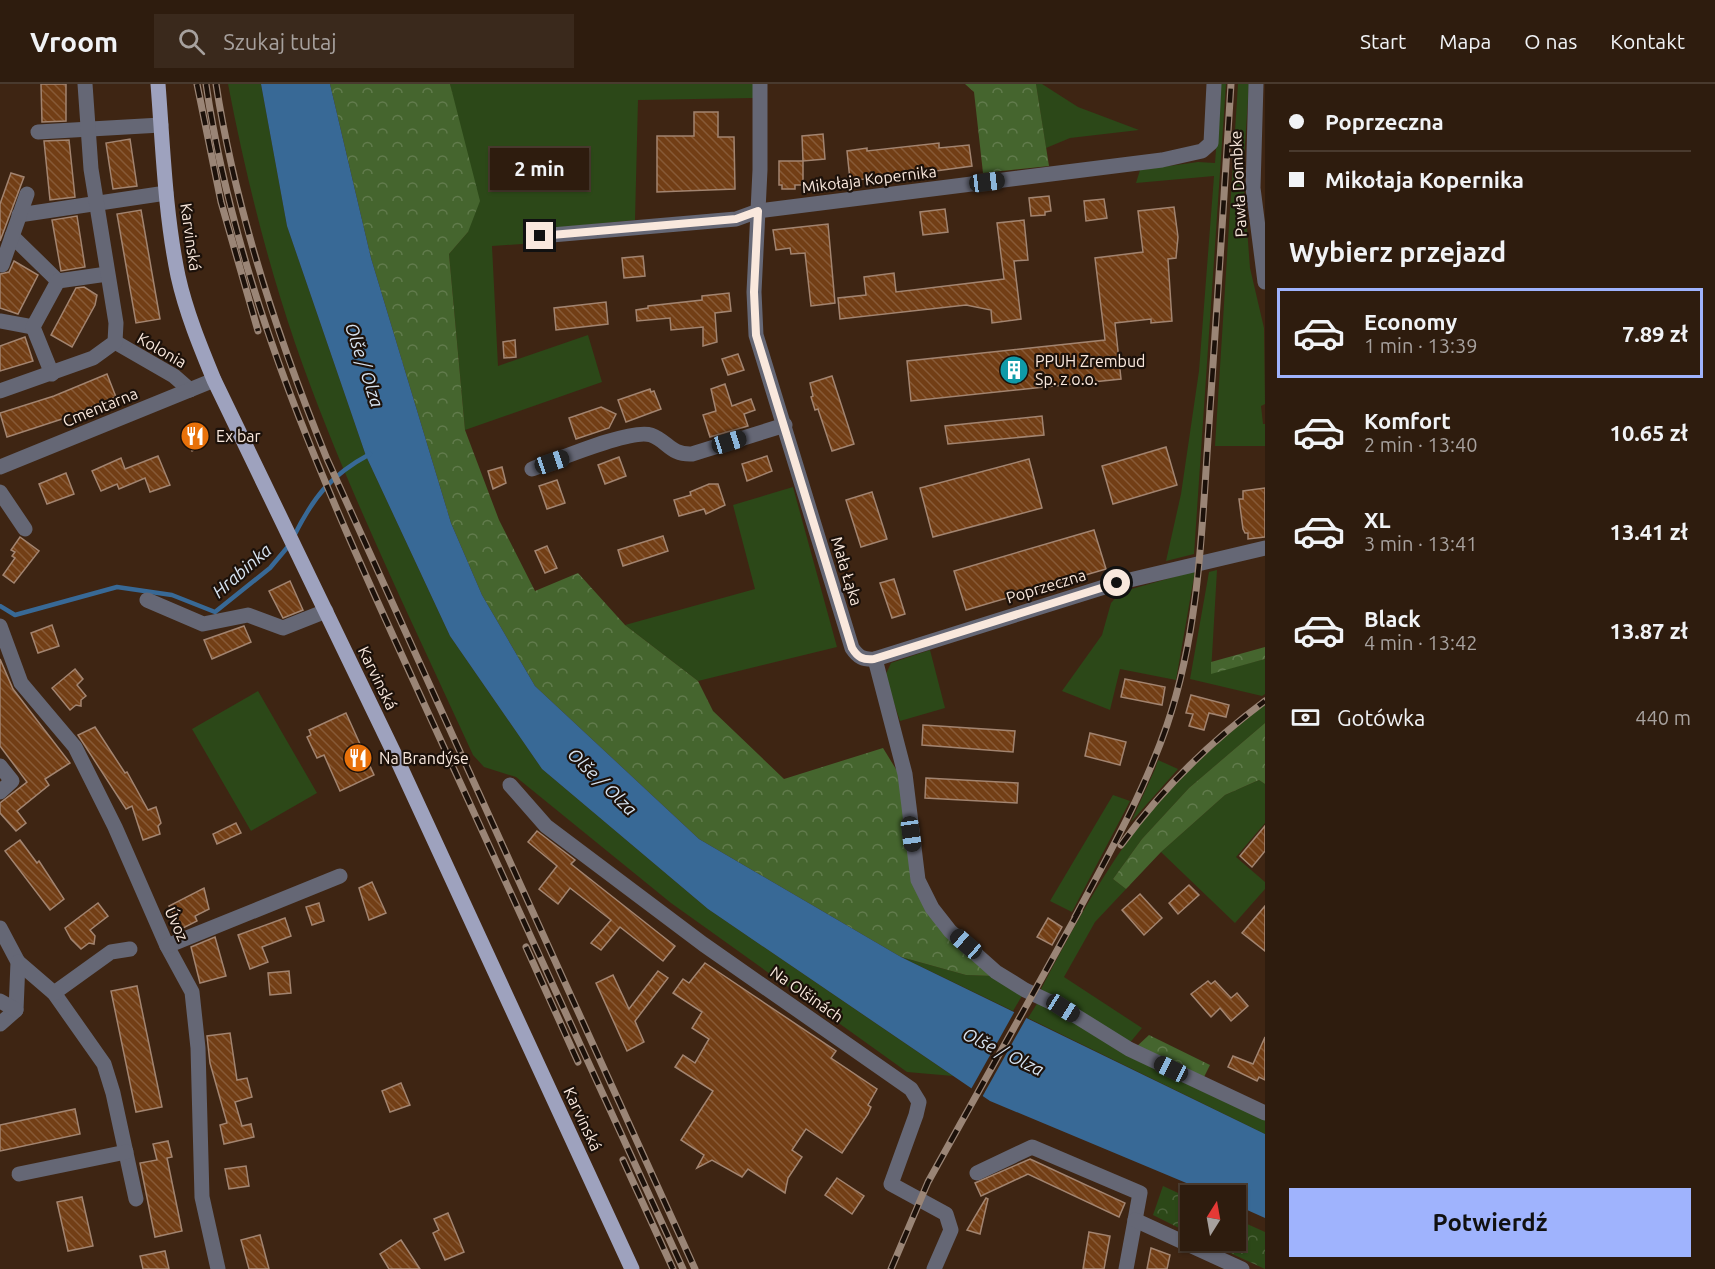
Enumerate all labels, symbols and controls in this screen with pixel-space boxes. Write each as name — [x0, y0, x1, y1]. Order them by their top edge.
search box — [154, 14, 574, 68]
icon: search — [175, 25, 208, 58]
text: Vroom — [30, 26, 118, 57]
text: Szukaj tutaj — [223, 29, 337, 54]
text: Start — [1360, 29, 1406, 53]
text: Mapa — [1439, 29, 1491, 53]
text: O nas — [1524, 29, 1577, 53]
text: Kontakt — [1610, 29, 1685, 53]
text: Poprzeczna — [1325, 109, 1444, 134]
street label: Pawła Dombke — [1226, 130, 1250, 238]
callout: 2 min — [490, 149, 590, 191]
text: 2 min — [514, 157, 565, 180]
street label: Mikołaja Kopernika — [801, 162, 937, 196]
text: Mikołaja Kopernika — [1325, 167, 1524, 192]
car — [968, 171, 1006, 193]
street label: Karvinská — [177, 202, 205, 272]
route end — [526, 222, 553, 249]
text: Wybierz przejazd — [1289, 237, 1506, 267]
icon: car — [1292, 306, 1346, 360]
text: Economy — [1364, 309, 1457, 334]
water label: Olše / Olza — [342, 320, 388, 410]
text: 7.89 zł — [1622, 321, 1688, 346]
street label: Kolonia — [134, 329, 190, 371]
text: 1 min · 13:39 — [1364, 334, 1478, 357]
place label: PPUH Zrembud Sp. z o.o. — [1035, 352, 1145, 388]
building icon: PPUH Zrembud Sp. z o.o. — [998, 354, 1030, 386]
street label: Cmentarna — [60, 384, 140, 430]
icon: car — [1292, 405, 1346, 459]
text: Komfort — [1364, 408, 1451, 433]
restaurant icon: Ex bar — [179, 420, 211, 452]
text: 10.65 zł — [1609, 420, 1688, 445]
place label: Ex bar — [216, 427, 261, 445]
car — [709, 428, 749, 456]
text: 2 min · 13:40 — [1364, 433, 1478, 456]
car — [532, 448, 572, 476]
icon: car — [1292, 504, 1346, 558]
text: XL — [1364, 507, 1391, 532]
text: 13.41 zł — [1609, 519, 1688, 544]
text: 3 min · 13:41 — [1364, 532, 1478, 555]
street label: Mała Łąka — [828, 534, 866, 608]
water label: Hrabinka — [208, 539, 275, 601]
street label: Poprzeczna — [1004, 565, 1088, 607]
route start — [1103, 569, 1130, 596]
icon: car — [1292, 603, 1346, 657]
text: Black — [1364, 606, 1421, 631]
text: 13.87 zł — [1609, 618, 1688, 643]
text: 4 min · 13:42 — [1364, 631, 1478, 654]
street label: Karvinská — [355, 643, 401, 713]
icon: cash — [1289, 701, 1322, 734]
text: Gotówka — [1337, 705, 1425, 730]
text: 440 m — [1635, 706, 1691, 729]
restaurant icon: Na Brandýse — [342, 742, 374, 774]
water label: Olše / Olza — [564, 744, 641, 819]
place label: Na Brandýse — [379, 749, 469, 767]
car — [900, 815, 922, 853]
street label: Úvoz — [162, 903, 194, 944]
car — [947, 925, 985, 963]
street label: Na Olšinách — [767, 962, 847, 1026]
car — [1043, 991, 1083, 1025]
water label: Olše / Olza — [960, 1023, 1047, 1079]
car — [1151, 1053, 1191, 1085]
street label: Karvinská — [560, 1084, 606, 1154]
north arrow — [1180, 1185, 1246, 1251]
map controls — [1180, 1185, 1246, 1251]
button: Potwierdź — [1289, 1188, 1691, 1257]

